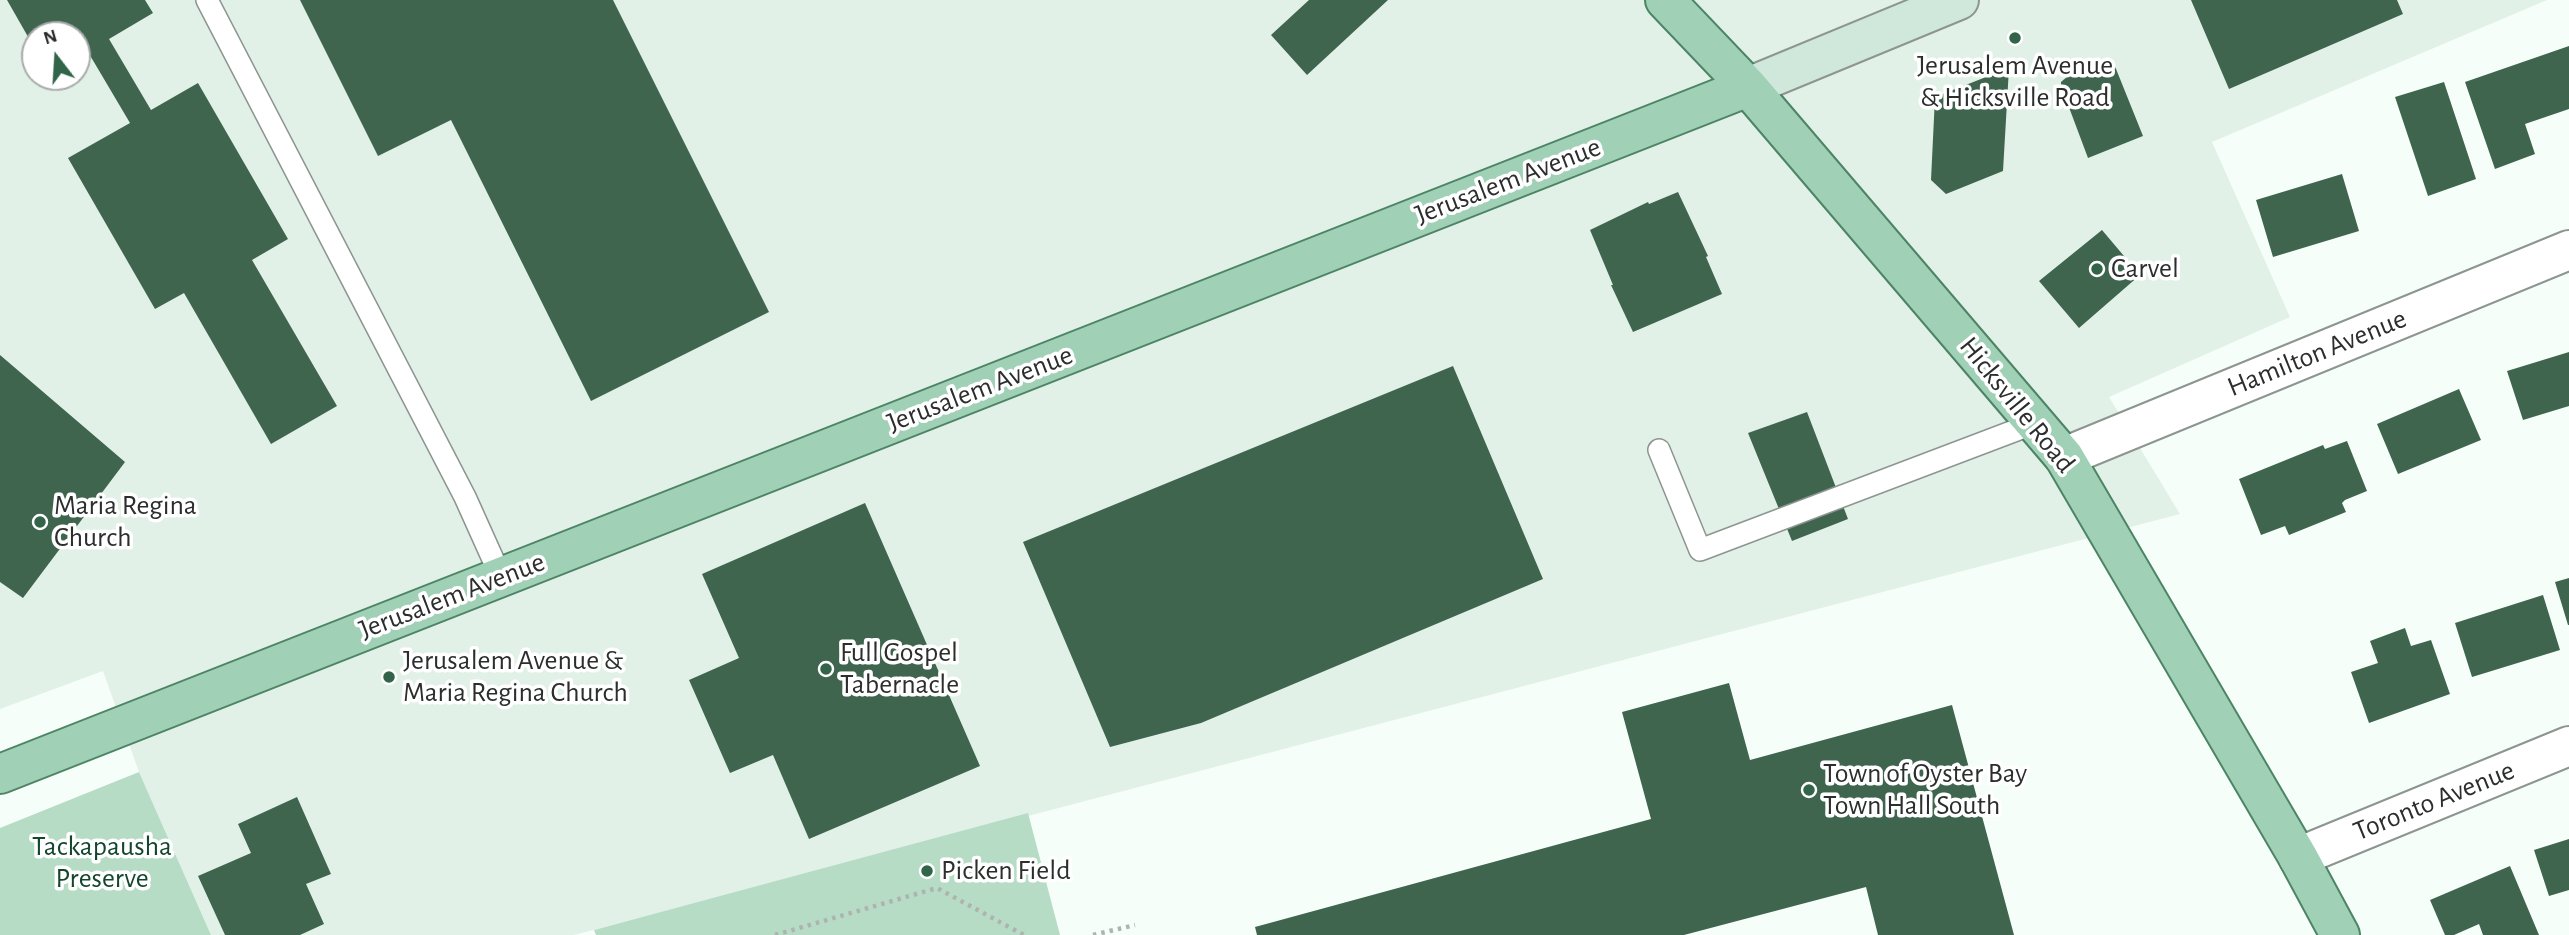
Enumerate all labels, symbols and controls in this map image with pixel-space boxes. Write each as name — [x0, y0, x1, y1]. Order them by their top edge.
north arrow — [21, 21, 91, 91]
text: N — [41, 26, 59, 48]
marker: Jerusalem Avenue & Hicksville Road — [2007, 30, 2023, 46]
place label: Jerusalem Avenue & Hicksville Road — [1917, 49, 2113, 115]
street label: Jerusalem Avenue — [1410, 130, 1606, 232]
place label: Carvel — [2111, 252, 2179, 286]
marker: Carvel — [2089, 261, 2105, 277]
street label: Hamilton Avenue — [2223, 302, 2411, 404]
street label: Hicksville Road — [1952, 330, 2082, 480]
street label: Jerusalem Avenue — [882, 338, 1078, 440]
place label: Maria Regina Church — [54, 489, 197, 555]
marker: Maria Regina Church — [32, 514, 48, 530]
street label: Jerusalem Avenue — [354, 545, 550, 647]
place label: Full Gospel Tabernacle — [840, 636, 959, 702]
place label: Jerusalem Avenue & Maria Regina Church — [403, 644, 628, 710]
marker: Full Gospel Tabernacle — [818, 661, 834, 677]
marker: Jerusalem Avenue & Maria Regina Church — [381, 669, 397, 685]
street label: Toronto Avenue — [2349, 753, 2519, 849]
place label: Town of Oyster Bay Town Hall South — [1823, 757, 2027, 823]
marker: Town of Oyster Bay Town Hall South — [1801, 782, 1817, 798]
park label: Tackapausha Preserve — [32, 830, 172, 896]
place label: Picken Field — [941, 854, 1071, 888]
marker: Picken Field — [919, 863, 935, 879]

